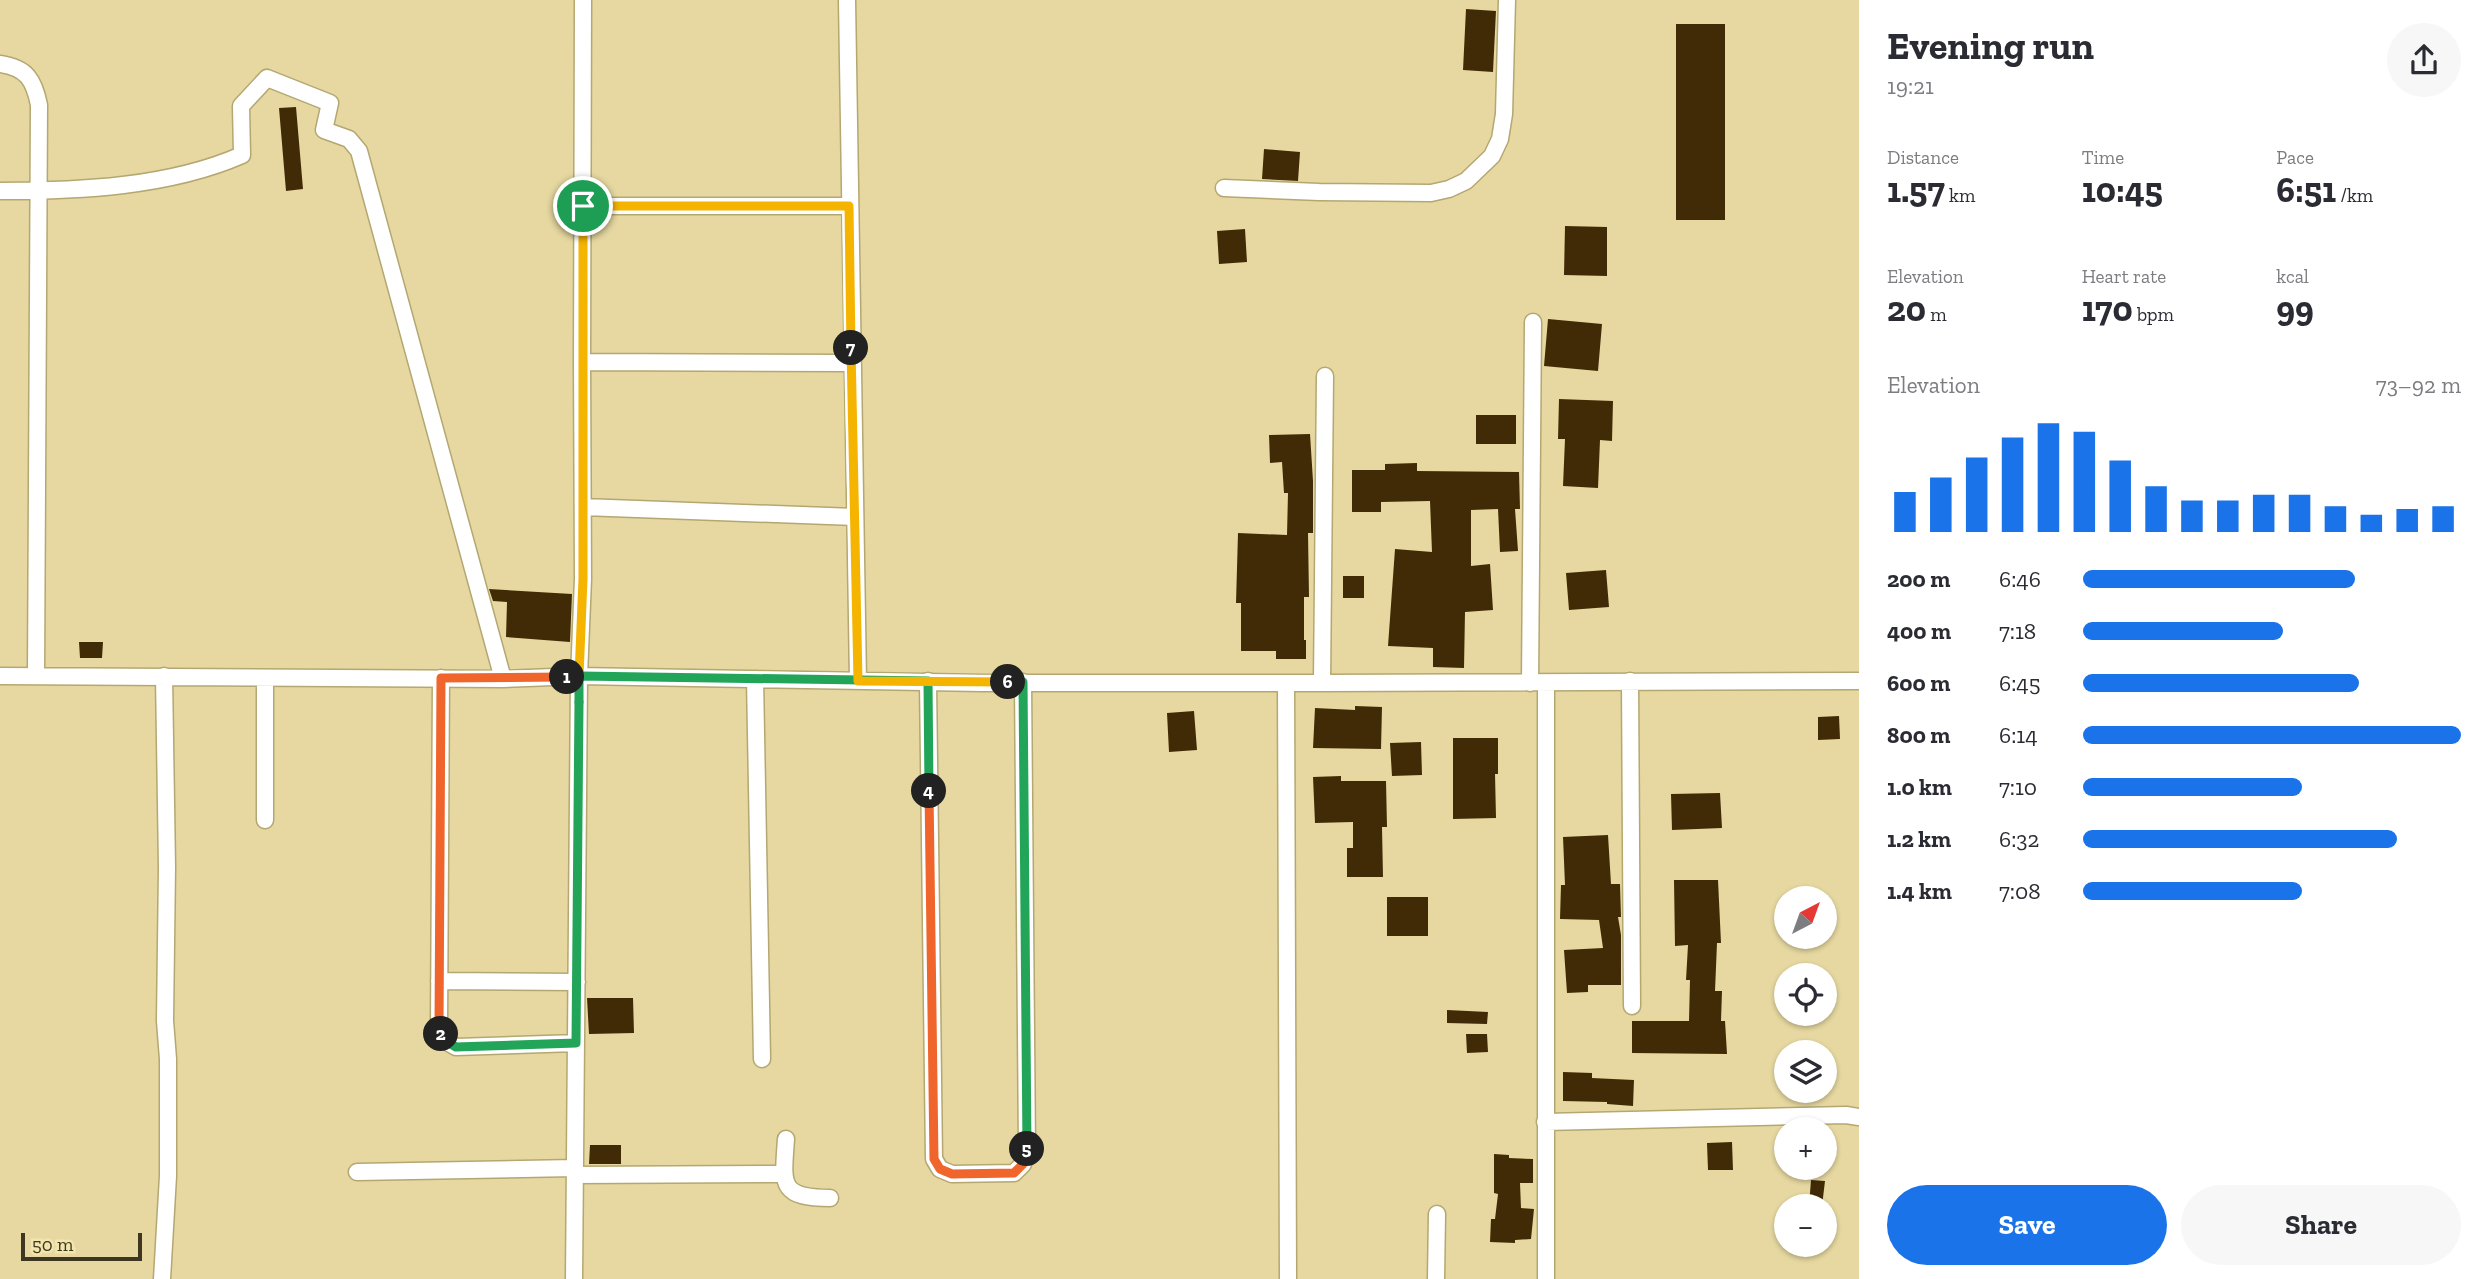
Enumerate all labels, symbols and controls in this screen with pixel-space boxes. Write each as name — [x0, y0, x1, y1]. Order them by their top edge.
text: Evening run — [1887, 23, 2094, 69]
button: share — [2387, 23, 2461, 97]
text: 19:21 — [1887, 72, 1934, 100]
text: Distance — [1887, 146, 1959, 169]
text: Time — [2082, 146, 2124, 169]
text: Pace — [2276, 146, 2314, 169]
text: 1.57 — [1887, 169, 1945, 211]
text: 10:45 — [2082, 169, 2163, 211]
text: 6:51 — [2276, 169, 2336, 211]
pin — [553, 176, 613, 236]
text: km — [1945, 184, 1975, 207]
text: /km — [2336, 184, 2373, 207]
icon: arrive — [564, 187, 602, 225]
text: Elevation — [1887, 265, 1964, 288]
text: Heart rate — [2082, 265, 2166, 288]
text: kcal — [2276, 265, 2309, 288]
text: 20 — [1887, 288, 1926, 330]
text: 170 — [2082, 288, 2133, 330]
text: 99 — [2276, 288, 2314, 330]
text: m — [1926, 303, 1947, 326]
text: bpm — [2133, 303, 2174, 326]
pin: 7 — [834, 330, 868, 366]
text: 7 — [846, 336, 855, 359]
text: Elevation — [1887, 371, 1980, 399]
text: 73–92 m — [2376, 371, 2461, 399]
text: 200 m — [1887, 565, 1950, 593]
text: 6:46 — [1999, 565, 2041, 593]
text: 400 m — [1887, 617, 1951, 645]
text: 7:18 — [1999, 617, 2036, 645]
pin: 1 — [550, 660, 584, 694]
pin: 6 — [990, 664, 1026, 700]
text: 1 — [563, 665, 570, 688]
text: 600 m — [1887, 669, 1950, 697]
text: 6:45 — [1999, 669, 2041, 697]
text: 6 — [1002, 670, 1013, 693]
text: 800 m — [1887, 721, 1950, 749]
text: 6:14 — [1999, 721, 2038, 749]
text: 1.0 km — [1887, 773, 1952, 801]
text: 7:10 — [1999, 773, 2037, 801]
pin: 4 — [912, 774, 946, 808]
text: 4 — [923, 779, 934, 802]
text: 1.2 km — [1887, 825, 1951, 853]
text: 6:32 — [1999, 825, 2039, 853]
text: 1.4 km — [1887, 877, 1952, 905]
text: 7:08 — [1999, 877, 2041, 905]
north arrow — [1774, 886, 1838, 948]
map controls — [1774, 886, 1837, 1257]
button: locate — [1774, 963, 1837, 1026]
pin: 2 — [424, 1016, 458, 1052]
text: 2 — [435, 1022, 446, 1045]
button: layers — [1774, 1040, 1837, 1103]
button: + — [1774, 1117, 1837, 1180]
pin: 5 — [1010, 1132, 1044, 1166]
text: 5 — [1022, 1137, 1031, 1160]
button: Save — [1887, 1185, 2167, 1265]
button: Share — [2181, 1185, 2461, 1265]
button: − — [1774, 1194, 1837, 1257]
scale bar — [21, 1230, 142, 1262]
text: 50 m — [32, 1233, 73, 1256]

